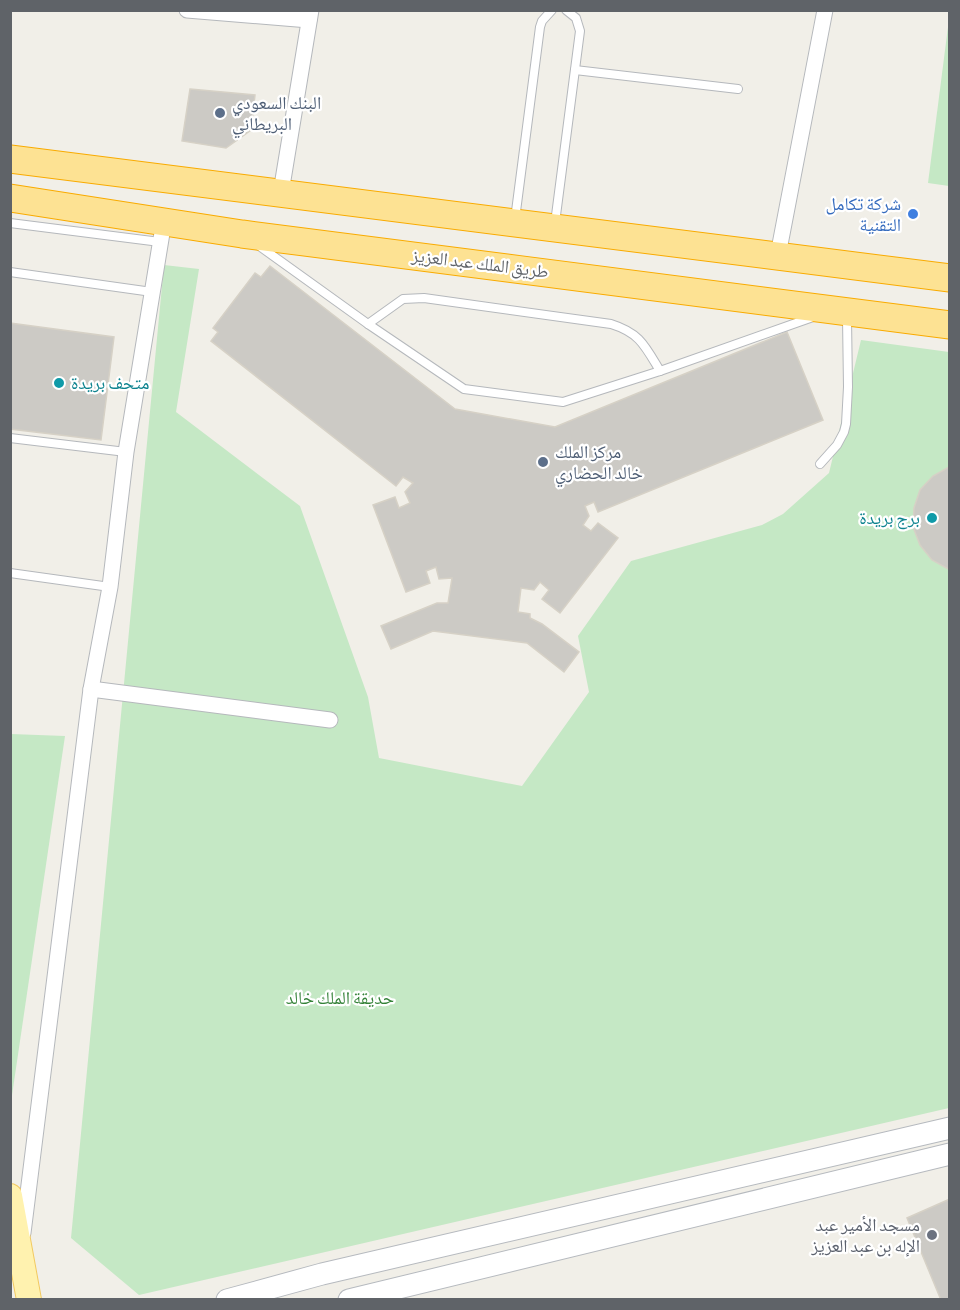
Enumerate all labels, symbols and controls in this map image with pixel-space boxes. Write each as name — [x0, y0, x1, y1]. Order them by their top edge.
place label: البنك السعودي البريطاني — [232, 93, 321, 138]
marker: البنك السعودي البريطاني — [213, 106, 227, 120]
place label: شركة تكامل التقنية — [826, 194, 901, 236]
marker: شركة تكامل التقنية — [906, 207, 920, 221]
street label: طريق الملك عبد العزيز — [409, 245, 550, 283]
place label: متحف بريدة — [71, 373, 150, 394]
marker: متحف بريدة — [52, 376, 66, 390]
place label: مركز الملك خالد الحضاري — [555, 442, 643, 487]
marker: مركز الملك خالد الحضاري — [536, 455, 550, 469]
place label: برج بريدة — [859, 508, 920, 530]
marker: برج بريدة — [925, 511, 939, 525]
park label: حديقة الملك خالد — [286, 988, 394, 1009]
place label: مسجد الأمير عبد الإله بن عبد العزيز — [810, 1215, 920, 1257]
marker: مسجد الأمير عبد الإله بن عبد العزيز — [925, 1228, 939, 1242]

